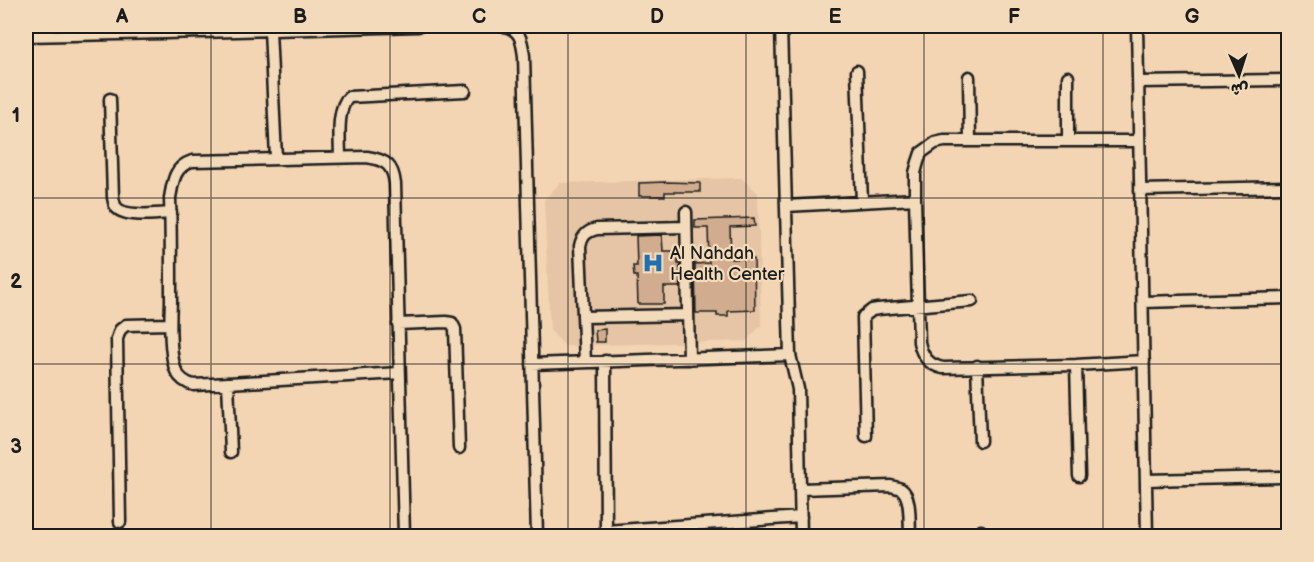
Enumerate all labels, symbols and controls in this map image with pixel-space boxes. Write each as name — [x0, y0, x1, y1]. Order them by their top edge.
text: A — [115, 5, 129, 29]
text: B — [293, 5, 307, 29]
text: C — [472, 5, 486, 29]
text: D — [650, 5, 664, 29]
text: E — [829, 5, 842, 29]
text: F — [1008, 5, 1020, 29]
text: G — [1185, 5, 1200, 29]
north arrow — [1209, 45, 1269, 105]
text: ش — [1230, 79, 1249, 98]
text: 1 — [12, 104, 20, 128]
place label: Al Nahdah Health Center — [670, 243, 785, 285]
hospital icon: Al Nahdah Health Center — [641, 251, 665, 275]
text: 2 — [10, 270, 22, 294]
text: 3 — [10, 435, 22, 459]

